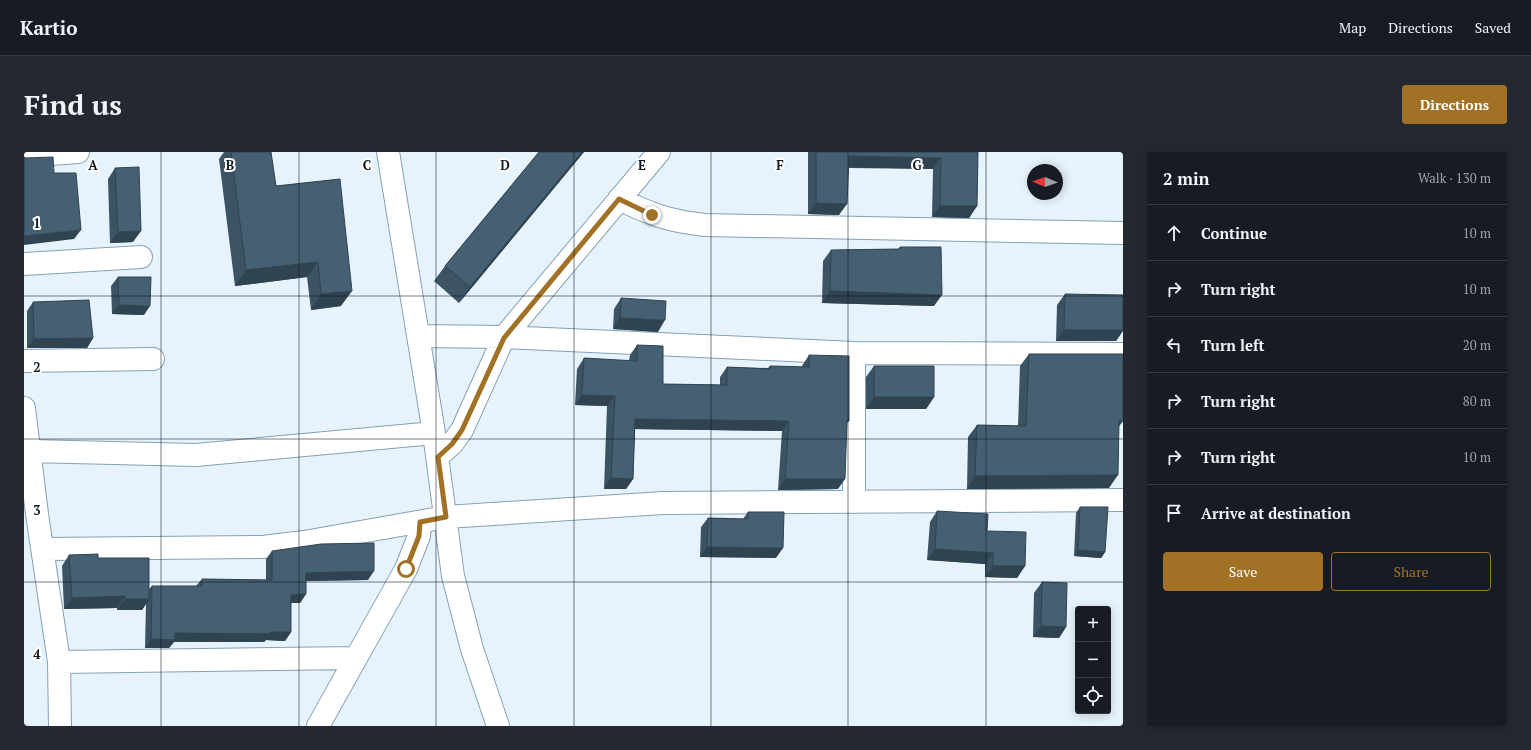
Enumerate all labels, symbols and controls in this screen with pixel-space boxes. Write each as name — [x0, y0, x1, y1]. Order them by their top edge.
text: Kartio — [20, 15, 77, 40]
text: Map — [1339, 18, 1366, 37]
text: Directions — [1388, 18, 1453, 37]
text: Saved — [1475, 18, 1511, 37]
button: Directions — [1402, 85, 1507, 124]
text: Find us — [24, 86, 122, 123]
text: A — [88, 156, 98, 174]
text: B — [226, 156, 234, 174]
text: C — [363, 156, 371, 174]
text: D — [500, 156, 510, 174]
text: E — [638, 156, 646, 174]
text: F — [776, 156, 784, 174]
text: G — [912, 156, 922, 174]
north arrow — [1027, 164, 1063, 200]
text: 2 min — [1163, 167, 1210, 190]
text: Walk · 130 m — [1418, 169, 1491, 187]
route end — [643, 206, 661, 224]
text: 1 — [33, 214, 41, 232]
icon: ahead — [1163, 222, 1185, 244]
text: Continue — [1201, 223, 1267, 243]
text: 10 m — [1463, 224, 1491, 242]
icon: right — [1163, 278, 1185, 300]
text: Turn right — [1201, 279, 1276, 299]
text: 10 m — [1463, 280, 1491, 298]
icon: left — [1163, 334, 1185, 356]
text: Turn left — [1201, 335, 1265, 355]
text: 20 m — [1463, 336, 1491, 354]
text: 2 — [33, 358, 41, 376]
icon: right — [1163, 390, 1185, 412]
text: Turn right — [1201, 391, 1276, 411]
text: 80 m — [1463, 392, 1491, 410]
icon: right — [1163, 446, 1185, 468]
text: Turn right — [1201, 447, 1276, 467]
text: 10 m — [1463, 448, 1491, 466]
text: 3 — [33, 501, 41, 519]
icon: arrive — [1163, 502, 1185, 524]
text: Arrive at destination — [1201, 503, 1351, 523]
button: Save — [1163, 552, 1323, 591]
button: Share — [1331, 552, 1491, 591]
route start — [397, 560, 415, 578]
map controls — [1075, 606, 1111, 714]
button: + — [1075, 606, 1111, 642]
button: − — [1075, 642, 1111, 678]
text: 4 — [33, 645, 41, 663]
button: locate — [1075, 678, 1111, 714]

